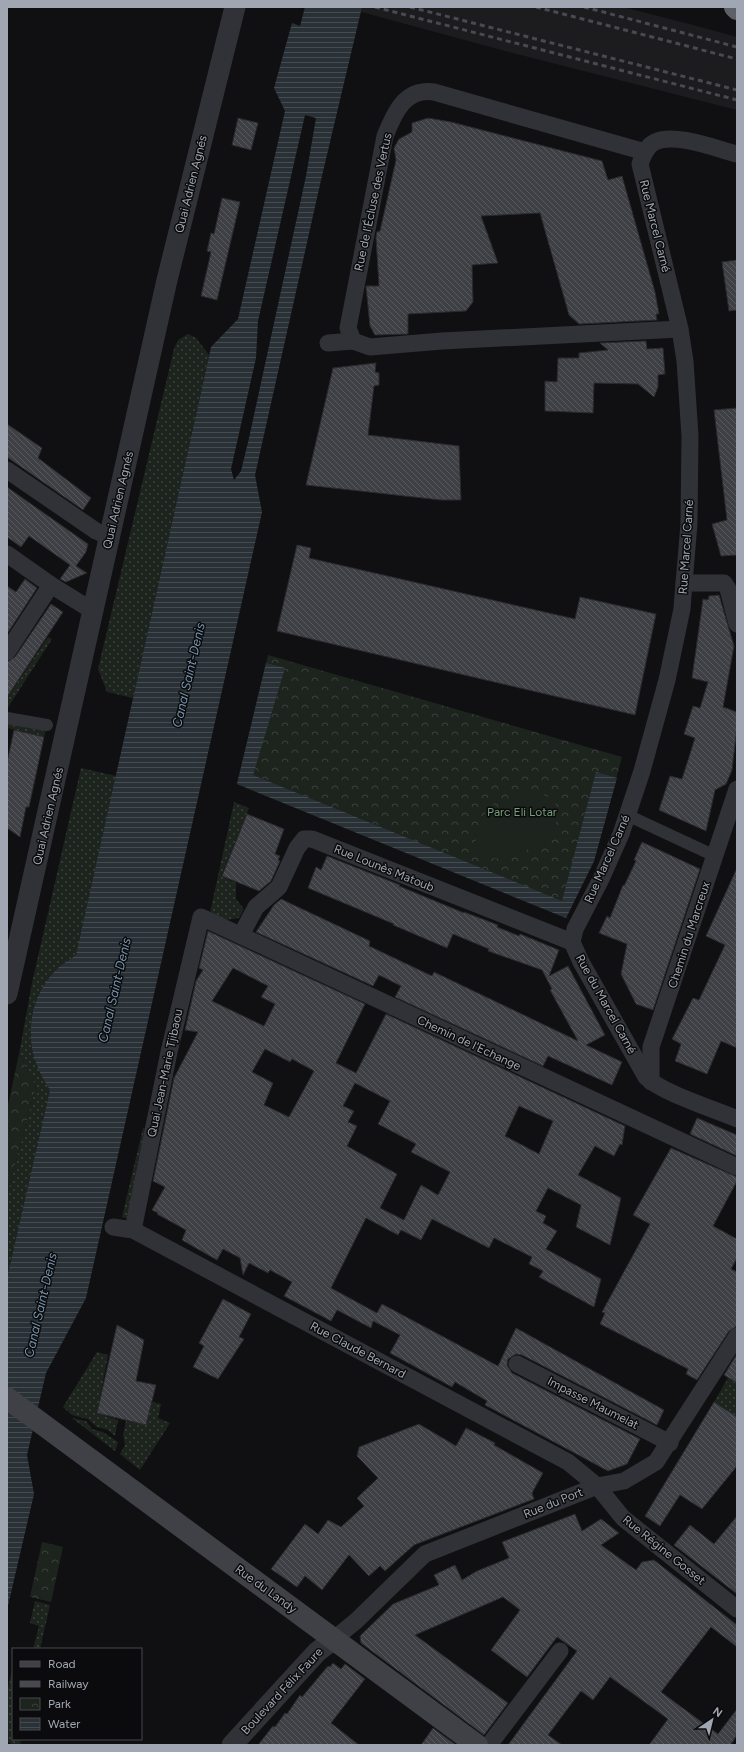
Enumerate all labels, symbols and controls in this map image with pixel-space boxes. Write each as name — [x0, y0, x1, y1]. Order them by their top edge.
street label: Rue de l'Écluse des Vertus — [352, 131, 395, 272]
street label: Quai Adrien Agnés — [172, 133, 210, 234]
street label: Rue Marcel Carné — [637, 178, 673, 274]
street label: Quai Adrien Agnés — [100, 449, 136, 550]
street label: Rue Marcel Carné — [676, 499, 696, 595]
water label: Canal Saint-Denis — [169, 621, 208, 729]
street label: Quai Adrien Agnés — [30, 765, 66, 866]
park label: Parc Eli Lotar — [487, 805, 557, 819]
street label: Rue Marcel Carné — [581, 812, 633, 905]
street label: Rue Lounès Matoub — [332, 841, 436, 895]
street label: Chemin du Marcreux — [665, 880, 713, 990]
water label: Canal Saint-Denis — [95, 936, 134, 1044]
street label: Rue du Marcel Carné — [573, 952, 639, 1057]
street label: Quai Jean-Marie Tjibaou — [145, 1008, 185, 1138]
street label: Chemin de l'Echange — [415, 1013, 523, 1073]
water label: Canal Saint-Denis — [21, 1251, 60, 1359]
street label: Rue Claude Bernard — [308, 1319, 408, 1381]
street label: Impasse Maumelat — [545, 1374, 641, 1432]
street label: Rue du Port — [521, 1485, 585, 1521]
street label: Rue Régine Gosset — [620, 1512, 708, 1588]
street label: Rue du Landy — [232, 1562, 300, 1616]
street label: Boulevard Félix Faure — [238, 1644, 326, 1737]
legend — [12, 1648, 142, 1740]
text: Road — [48, 1657, 76, 1671]
text: Railway — [48, 1677, 89, 1691]
text: Park — [48, 1697, 71, 1711]
north arrow — [692, 1700, 732, 1740]
text: N — [710, 1704, 725, 1720]
text: Water — [48, 1717, 80, 1731]

